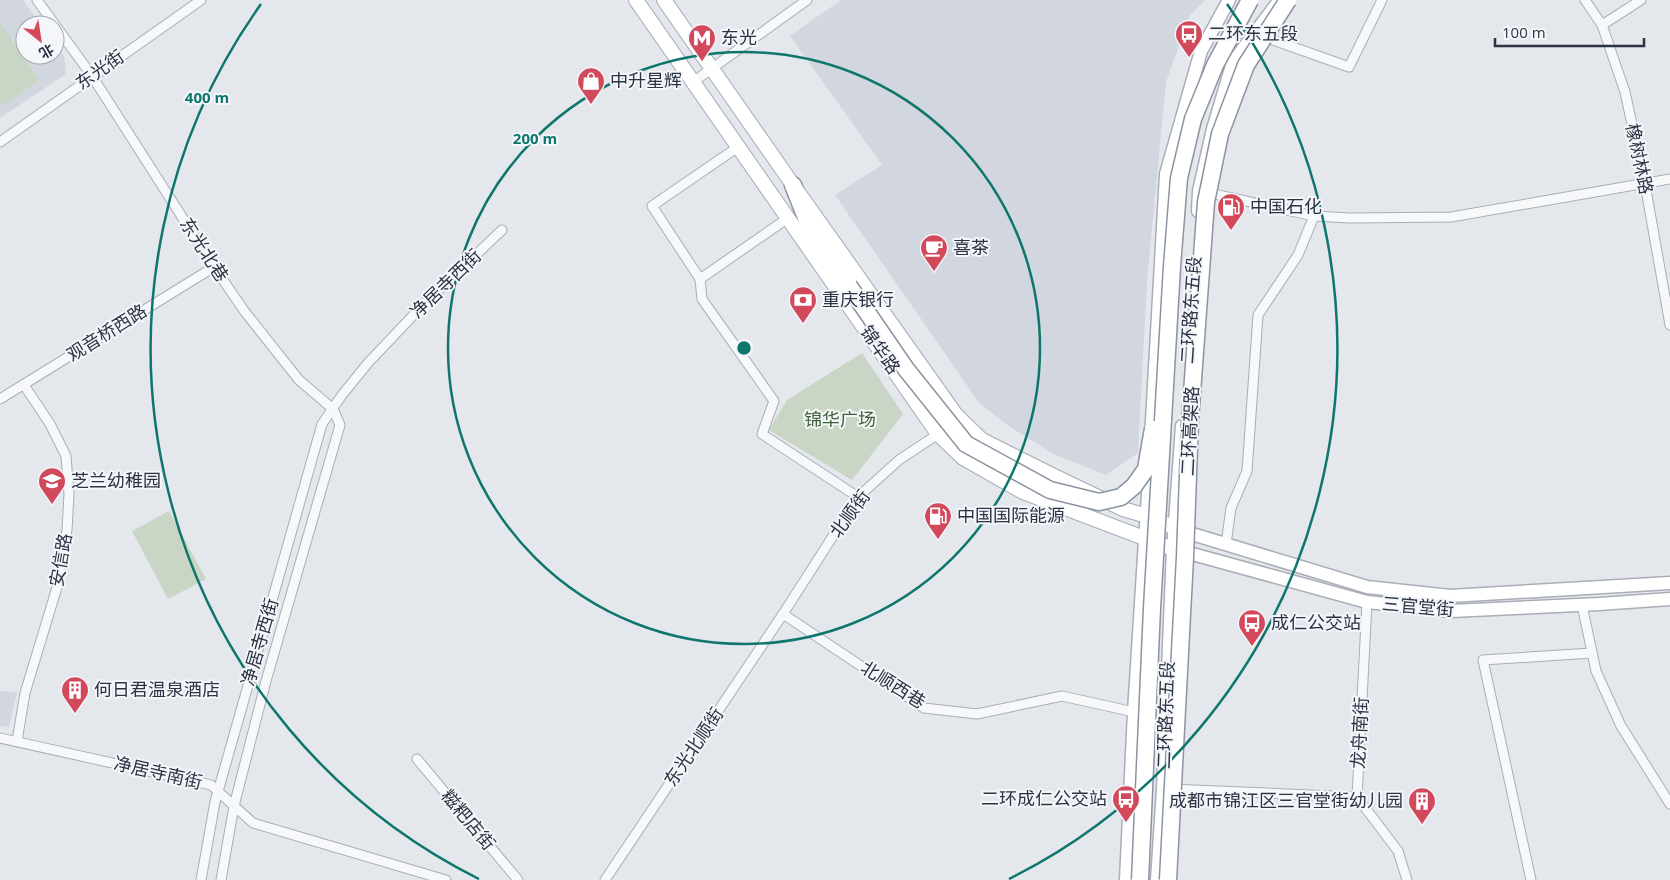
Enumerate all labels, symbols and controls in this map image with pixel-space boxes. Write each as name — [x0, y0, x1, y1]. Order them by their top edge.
north arrow — [15, 15, 65, 65]
scale bar — [1495, 15, 1644, 47]
bus stop icon: 二环东五段 — [1174, 19, 1204, 58]
place label: 二环东五段 — [1208, 21, 1298, 45]
text: 100 m — [1502, 22, 1546, 42]
metro station icon: 东光 — [687, 23, 717, 62]
place label: 东光 — [721, 25, 757, 49]
text: 北 — [36, 40, 58, 63]
street label: 东光街 — [70, 44, 128, 94]
shop icon: 中升星辉 — [576, 66, 606, 105]
place label: 中升星辉 — [610, 68, 682, 92]
text: 400 m — [185, 87, 229, 107]
street label: 橡树林路 — [1621, 121, 1659, 197]
text: 200 m — [513, 128, 557, 148]
fuel station icon: 中国石化 — [1216, 192, 1246, 231]
place label: 中国石化 — [1250, 194, 1322, 218]
street label: 东光北巷 — [175, 213, 235, 286]
cafe icon: 喜茶 — [919, 233, 949, 272]
place label: 喜茶 — [953, 235, 989, 259]
street label: 净居寺西街 — [405, 243, 486, 323]
street label: 二环路东五段 — [1174, 255, 1206, 365]
bank icon: 重庆银行 — [788, 285, 818, 324]
place label: 重庆银行 — [822, 287, 894, 311]
street label: 观音桥西路 — [62, 298, 151, 366]
street label: 锦华路 — [856, 320, 906, 378]
centre of rings — [735, 339, 753, 357]
street label: 二环高架路 — [1175, 385, 1203, 477]
park label: 锦华广场 — [804, 407, 876, 431]
school or university icon: 芝兰幼稚园 — [37, 466, 67, 505]
place label: 芝兰幼稚园 — [71, 468, 161, 492]
street label: 北顺街 — [824, 485, 875, 542]
fuel station icon: 中国国际能源 — [923, 501, 953, 540]
place label: 中国国际能源 — [957, 503, 1065, 527]
street label: 安信路 — [44, 531, 77, 588]
street label: 三官堂街 — [1381, 591, 1455, 621]
street label: 净居寺西街 — [235, 595, 283, 688]
bus stop icon: 成仁公交站 — [1237, 608, 1267, 647]
place label: 成仁公交站 — [1271, 610, 1361, 634]
street label: 北顺西巷 — [857, 655, 930, 713]
street label: 二环路东五段 — [1151, 661, 1179, 769]
building icon: 何日君温泉酒店 — [60, 675, 90, 714]
place label: 何日君温泉酒店 — [94, 677, 220, 701]
street label: 龙舟南街 — [1345, 696, 1373, 770]
street label: 东光北顺街 — [658, 702, 728, 790]
street label: 净居寺南街 — [112, 750, 205, 794]
street label: 糍粑店街 — [436, 784, 501, 855]
bus stop icon: 二环成仁公交站 — [1111, 784, 1141, 823]
place label: 二环成仁公交站 — [981, 786, 1107, 810]
building icon: 成都市锦江区三官堂街幼儿园 — [1407, 786, 1437, 825]
place label: 成都市锦江区三官堂街幼儿园 — [1169, 788, 1403, 812]

